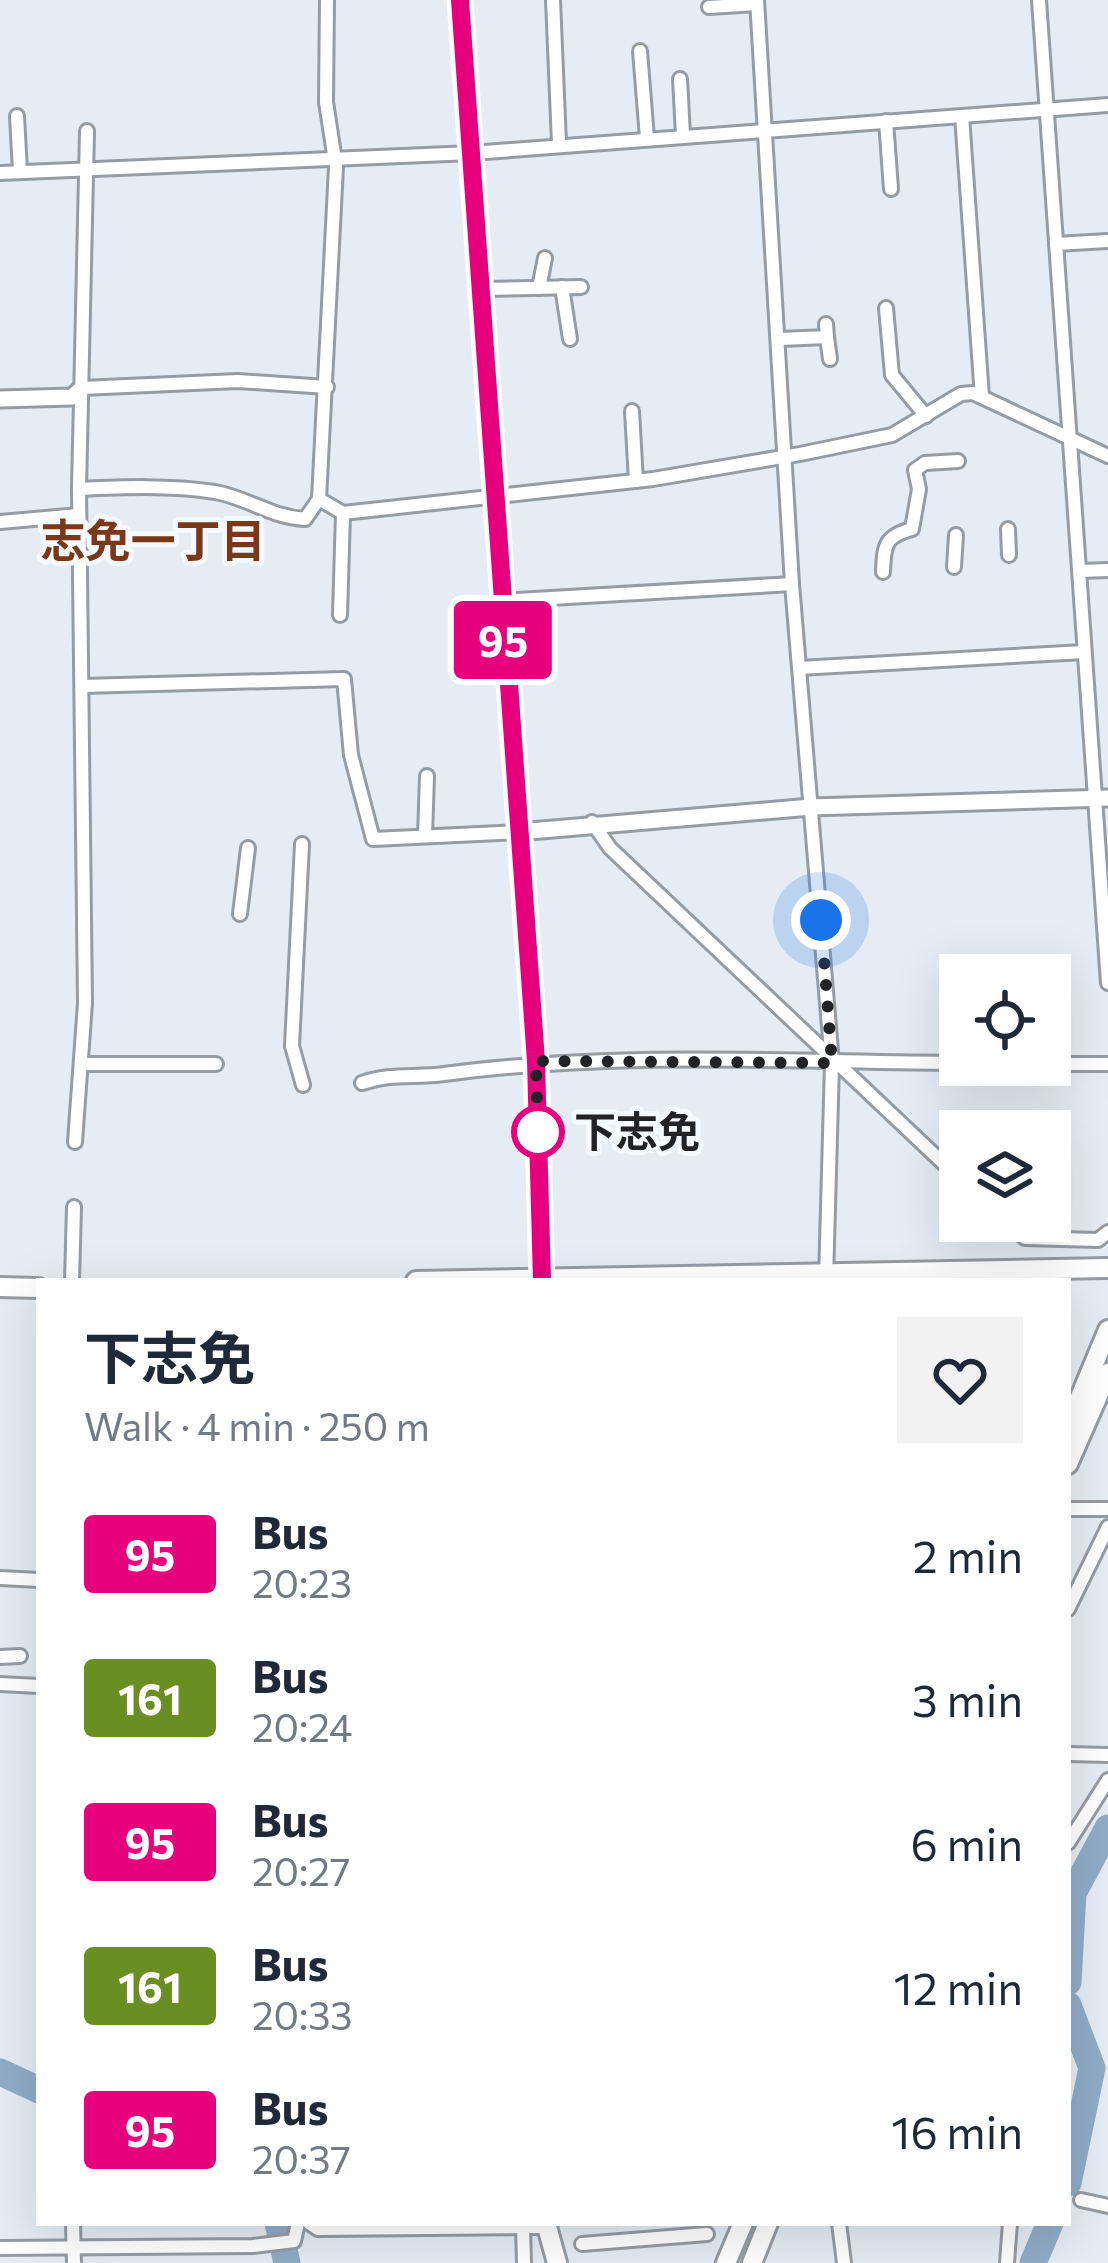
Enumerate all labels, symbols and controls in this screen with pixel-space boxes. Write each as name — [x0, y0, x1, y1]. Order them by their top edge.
district label: 志免一丁目 — [40, 511, 266, 566]
line badge: 95 — [449, 601, 557, 679]
text: 95 — [478, 614, 528, 666]
your location — [791, 890, 851, 950]
map controls — [939, 954, 1071, 1242]
button: locate — [939, 954, 1071, 1086]
place label: 下志免 — [574, 1104, 700, 1156]
marker: 下志免 — [513, 1107, 563, 1157]
button: layers — [939, 1110, 1071, 1242]
button: heart — [897, 1317, 1023, 1443]
text: 下志免 — [84, 1321, 255, 1391]
text: Walk · 4 min · 250 m — [84, 1401, 430, 1449]
text: Bus — [252, 1503, 328, 1558]
text: 2 min — [913, 1527, 1023, 1582]
text: 95 — [125, 1528, 175, 1580]
text: 20:23 — [252, 1558, 352, 1606]
text: Bus — [252, 1647, 328, 1702]
text: 3 min — [912, 1671, 1023, 1726]
text: 161 — [118, 1672, 182, 1724]
text: 20:24 — [252, 1702, 353, 1750]
text: Bus — [252, 1791, 328, 1846]
text: 6 min — [910, 1815, 1023, 1870]
text: 95 — [125, 1816, 175, 1868]
text: 20:27 — [252, 1846, 350, 1894]
text: Bus — [252, 1935, 328, 1990]
text: 12 min — [894, 1959, 1023, 2014]
text: 161 — [118, 1960, 182, 2012]
text: 20:33 — [252, 1990, 353, 2038]
text: Bus — [252, 2079, 328, 2134]
text: 16 min — [891, 2103, 1023, 2158]
text: 95 — [125, 2104, 175, 2156]
text: 20:37 — [252, 2134, 351, 2182]

